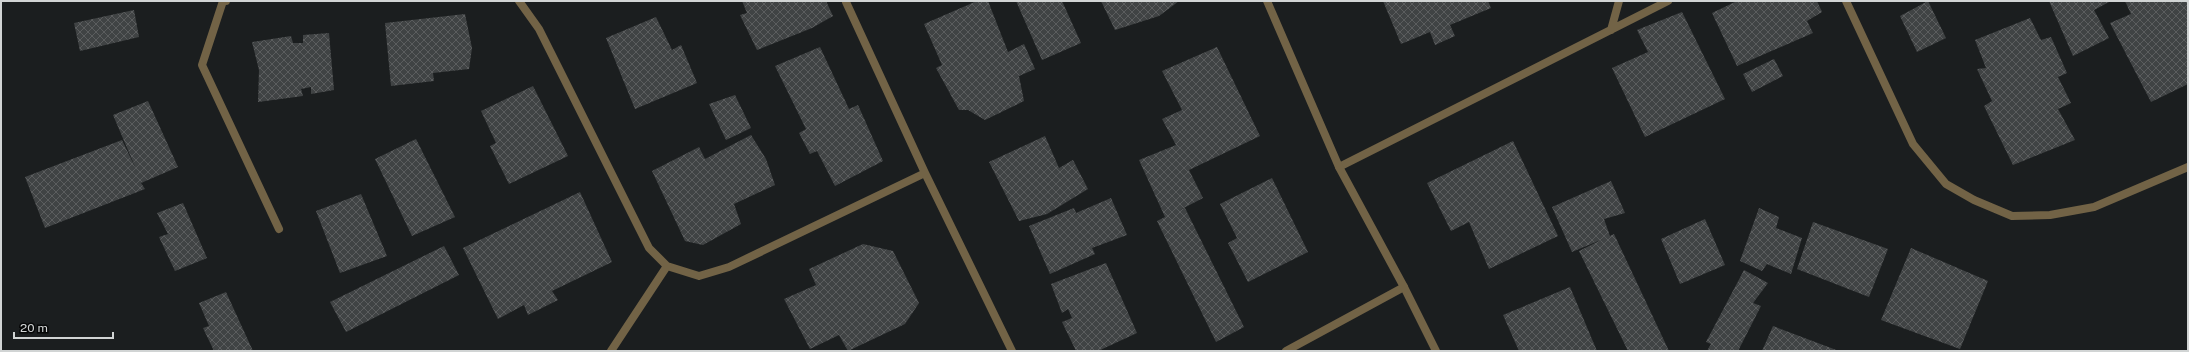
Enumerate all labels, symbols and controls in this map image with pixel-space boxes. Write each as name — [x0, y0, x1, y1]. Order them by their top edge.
scale bar — [14, 314, 113, 340]
text: 20 m — [20, 321, 48, 335]

